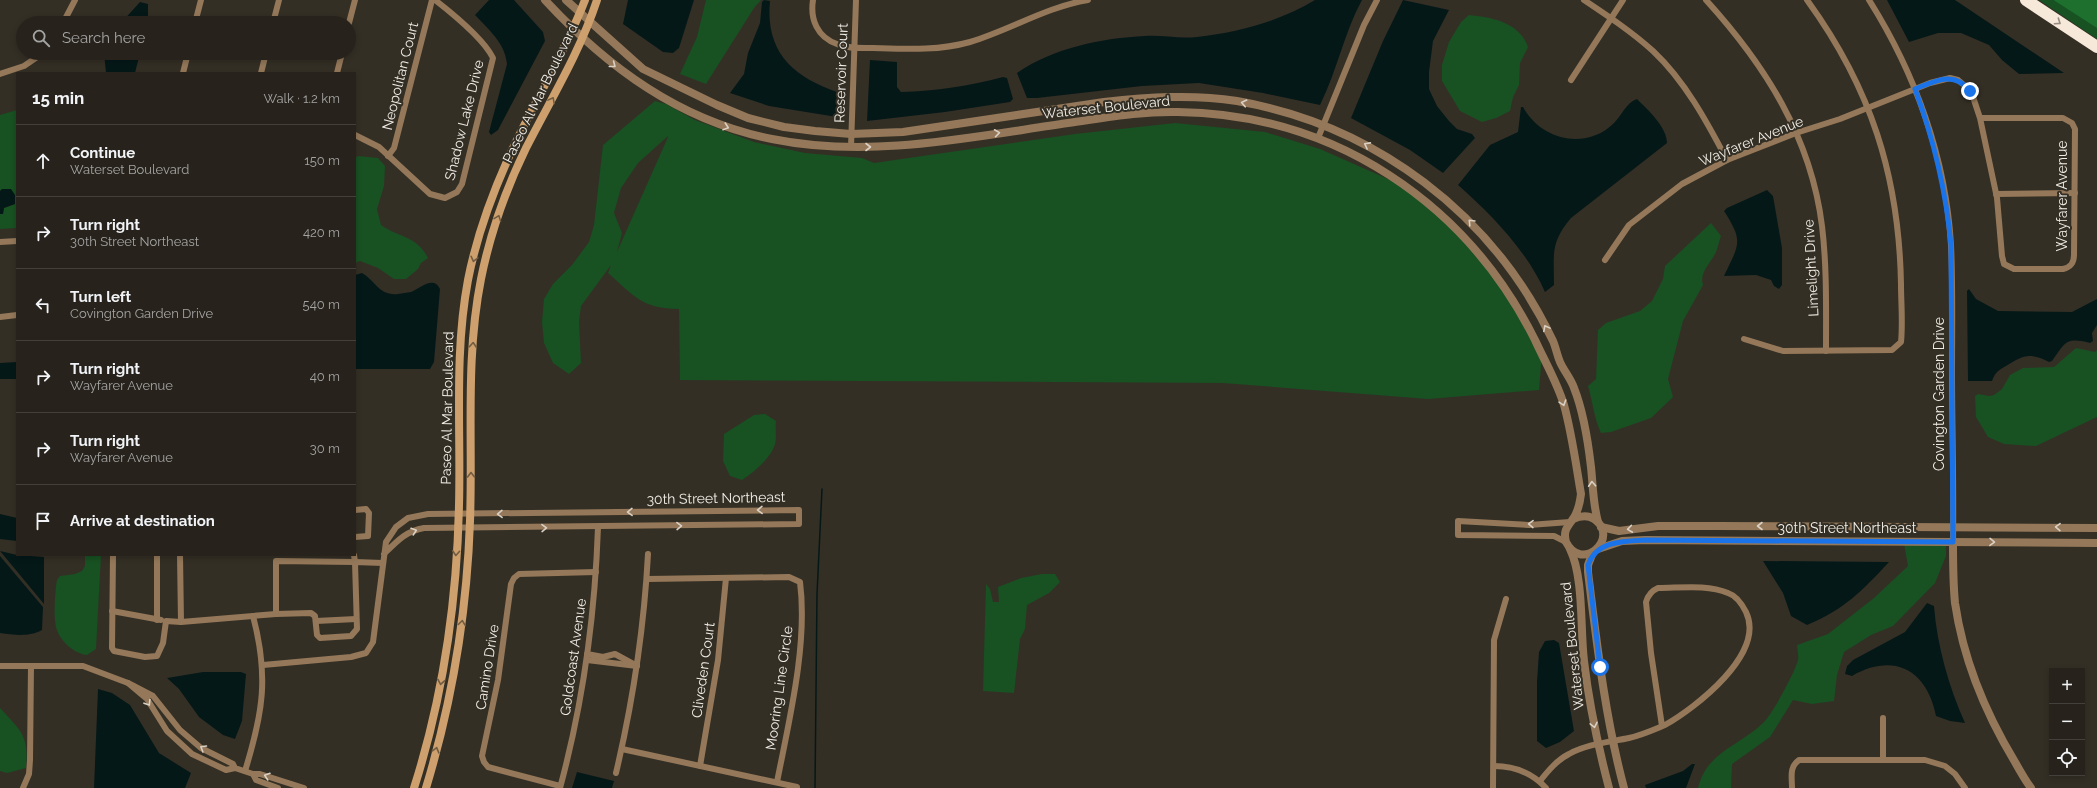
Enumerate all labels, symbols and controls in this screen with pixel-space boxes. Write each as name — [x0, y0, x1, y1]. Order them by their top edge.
search box — [16, 16, 356, 60]
one-way arrow — [2054, 17, 2061, 24]
street label: Neopolitan Court — [379, 20, 421, 132]
street label: Paseo Al Mar Boulevard — [499, 21, 581, 165]
street label: Reservoir Court — [831, 23, 851, 123]
icon: search — [30, 27, 52, 49]
text: Search here — [62, 29, 145, 47]
street label: Shadow Lake Drive — [441, 58, 487, 182]
one-way arrow — [608, 60, 615, 67]
route end — [1961, 82, 1979, 100]
text: 15 min — [32, 88, 84, 108]
text: Walk · 1.2 km — [264, 91, 340, 106]
street label: Waterset Boulevard — [1041, 92, 1171, 122]
one-way arrow — [547, 97, 554, 104]
one-way arrow — [1241, 100, 1247, 108]
street label: Wayfarer Avenue — [1697, 113, 1805, 169]
one-way arrow — [723, 122, 730, 130]
one-way arrow — [994, 129, 1000, 138]
street label: Wayfarer Avenue — [2054, 141, 2070, 251]
one-way arrow — [1363, 142, 1371, 150]
one-way arrow — [865, 143, 871, 151]
text: Continue — [70, 144, 135, 162]
icon: ahead — [32, 150, 54, 172]
text: 150 m — [304, 153, 340, 168]
text: Waterset Boulevard — [70, 162, 189, 177]
one-way arrow — [493, 215, 501, 222]
text: Turn right — [70, 216, 140, 234]
one-way arrow — [1468, 219, 1475, 227]
street label: Limelight Drive — [1800, 219, 1822, 317]
icon: right — [32, 222, 54, 244]
text: 420 m — [303, 225, 340, 240]
text: 30th Street Northeast — [70, 234, 199, 249]
one-way arrow — [470, 255, 478, 262]
text: Turn left — [70, 288, 131, 306]
icon: left — [32, 294, 54, 316]
text: 540 m — [303, 297, 340, 312]
text: Covington Garden Drive — [70, 306, 213, 321]
street label: Covington Garden Drive — [1931, 317, 1947, 471]
one-way arrow — [1543, 324, 1550, 332]
street label: Paseo Al Mar Boulevard — [438, 331, 456, 485]
one-way arrow — [468, 342, 477, 348]
text: Turn right — [70, 360, 140, 378]
icon: right — [32, 366, 54, 388]
text: 40 m — [310, 369, 340, 384]
text: Wayfarer Avenue — [70, 378, 173, 393]
one-way arrow — [1558, 400, 1567, 407]
text: Turn right — [70, 432, 140, 450]
icon: right — [32, 438, 54, 460]
text: 30 m — [310, 441, 340, 456]
text: Wayfarer Avenue — [70, 450, 173, 465]
one-way arrow — [467, 472, 475, 478]
one-way arrow — [1588, 481, 1596, 487]
street label: 30th Street Northeast — [646, 489, 786, 507]
one-way arrow — [757, 506, 763, 515]
one-way arrow — [627, 508, 633, 516]
icon: arrive — [32, 510, 54, 532]
one-way arrow — [497, 510, 503, 518]
text: Arrive at destination — [70, 512, 215, 530]
one-way arrow — [1528, 520, 1534, 529]
street label: 30th Street Northeast — [1778, 520, 1917, 536]
one-way arrow — [676, 522, 682, 530]
one-way arrow — [1757, 522, 1763, 530]
one-way arrow — [2055, 523, 2061, 532]
one-way arrow — [541, 524, 547, 532]
one-way arrow — [1627, 524, 1633, 533]
one-way arrow — [411, 527, 418, 535]
one-way arrow — [1989, 538, 1995, 546]
one-way arrow — [452, 550, 461, 556]
street label: Waterset Boulevard — [1557, 581, 1587, 711]
street label: Goldcoast Avenue — [557, 597, 589, 717]
one-way arrow — [457, 620, 466, 626]
street label: Cliveden Court — [688, 621, 718, 719]
street label: Camino Drive — [472, 623, 502, 711]
street label: Mooring Line Circle — [762, 625, 796, 751]
route start — [1591, 658, 1609, 676]
map controls — [2049, 668, 2085, 776]
button: + — [2049, 668, 2085, 704]
one-way arrow — [437, 679, 445, 685]
one-way arrow — [144, 699, 151, 706]
button: − — [2049, 704, 2085, 740]
one-way arrow — [1589, 722, 1598, 728]
button: locate — [2049, 740, 2085, 776]
one-way arrow — [200, 746, 207, 753]
one-way arrow — [432, 747, 440, 754]
one-way arrow — [264, 772, 271, 781]

